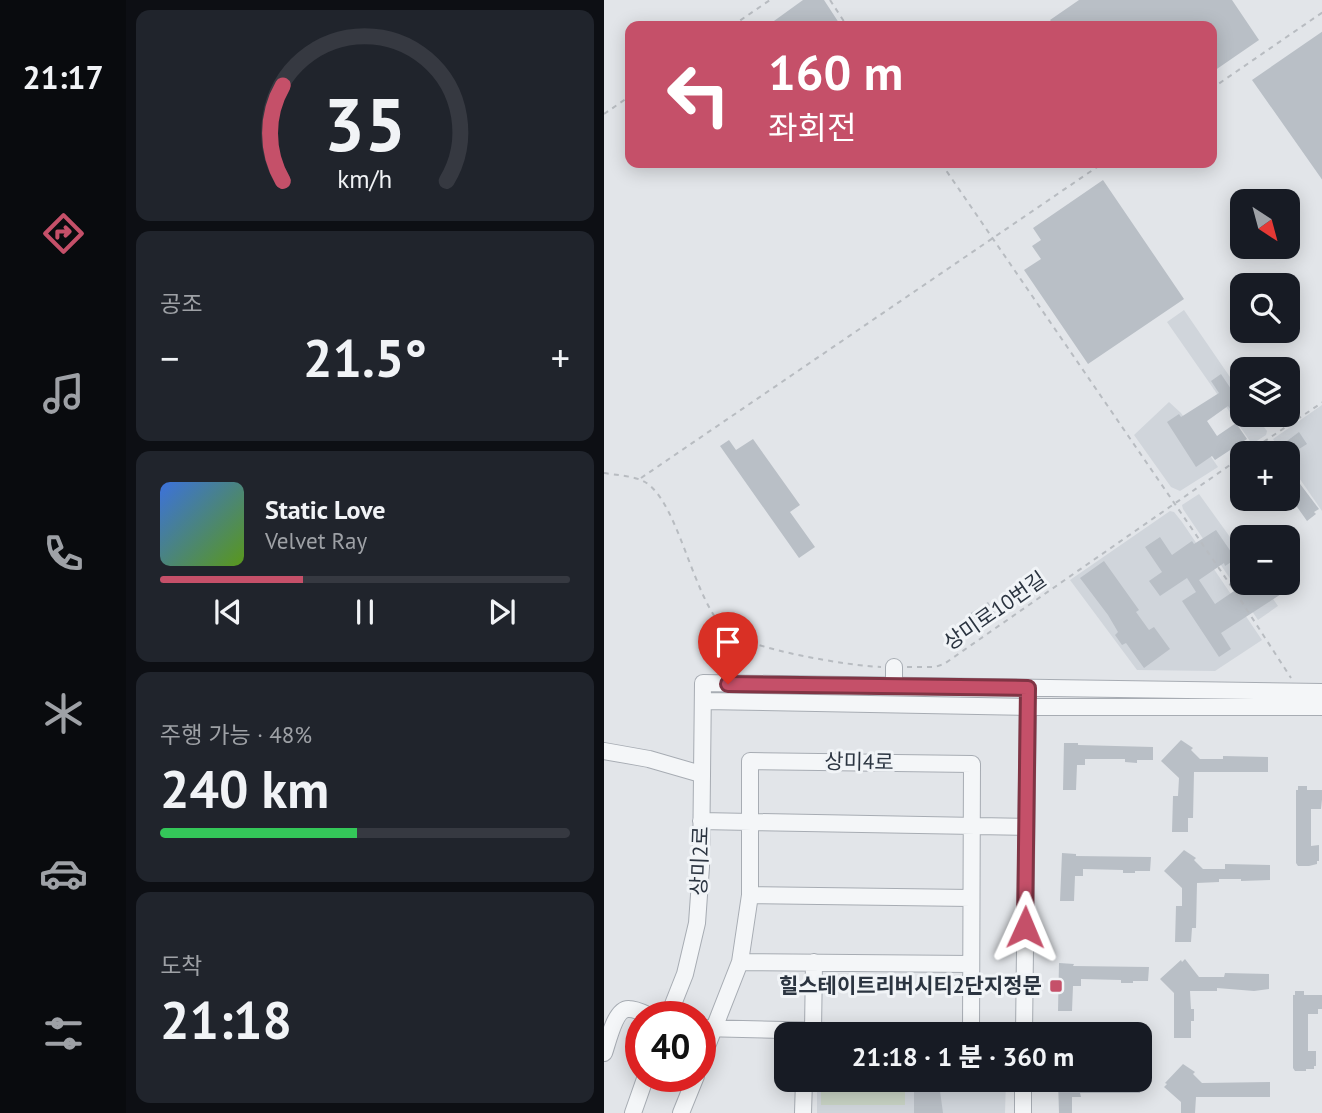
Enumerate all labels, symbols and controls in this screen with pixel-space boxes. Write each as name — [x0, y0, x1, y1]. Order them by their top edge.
text: 160 m — [768, 40, 903, 104]
icon: left — [653, 49, 744, 140]
text: 21:17 — [22, 56, 104, 98]
text: 35 — [324, 78, 406, 172]
text: 좌회전 — [768, 106, 856, 148]
text: km/h — [338, 163, 392, 195]
north arrow — [1230, 189, 1300, 259]
map controls — [1230, 189, 1300, 595]
icon: directions — [39, 209, 88, 258]
button: search — [1230, 273, 1300, 343]
text: 공조 — [160, 289, 202, 318]
text: 21.5° — [303, 324, 427, 391]
text: − — [160, 333, 179, 382]
text: + — [551, 333, 570, 382]
button: layers — [1230, 357, 1300, 427]
icon: music — [39, 369, 88, 418]
button: + — [1230, 441, 1300, 511]
text: Static Love — [265, 493, 386, 526]
button: − — [1230, 525, 1300, 595]
text: Velvet Ray — [265, 526, 367, 555]
icon: phone — [39, 529, 88, 578]
street label: 상미로10번길 — [938, 565, 1051, 656]
icon: previous — [209, 593, 247, 631]
icon: pause — [346, 593, 384, 631]
icon: next — [483, 593, 521, 631]
pin — [698, 612, 758, 684]
icon: arrive — [709, 623, 747, 661]
icon: climate — [39, 689, 88, 738]
text: 주행 가능 · 48% — [160, 720, 312, 749]
street label: 상미4로 — [824, 747, 894, 776]
text: 240 km — [160, 755, 329, 822]
street label: 상미2로 — [685, 826, 714, 896]
icon: car — [39, 849, 88, 898]
position arrow — [988, 890, 1062, 964]
text: 도착 — [160, 951, 202, 980]
place label: 힐스테이트리버시티2단지정문 — [779, 972, 1042, 999]
marker: 힐스테이트리버시티2단지정문 — [1048, 978, 1064, 994]
text: 21:18 — [160, 986, 292, 1053]
speed limit sign: 40 — [625, 1001, 716, 1092]
icon: filters — [39, 1009, 88, 1058]
text: 21:18 · 1 분 · 360 m — [852, 1040, 1074, 1073]

